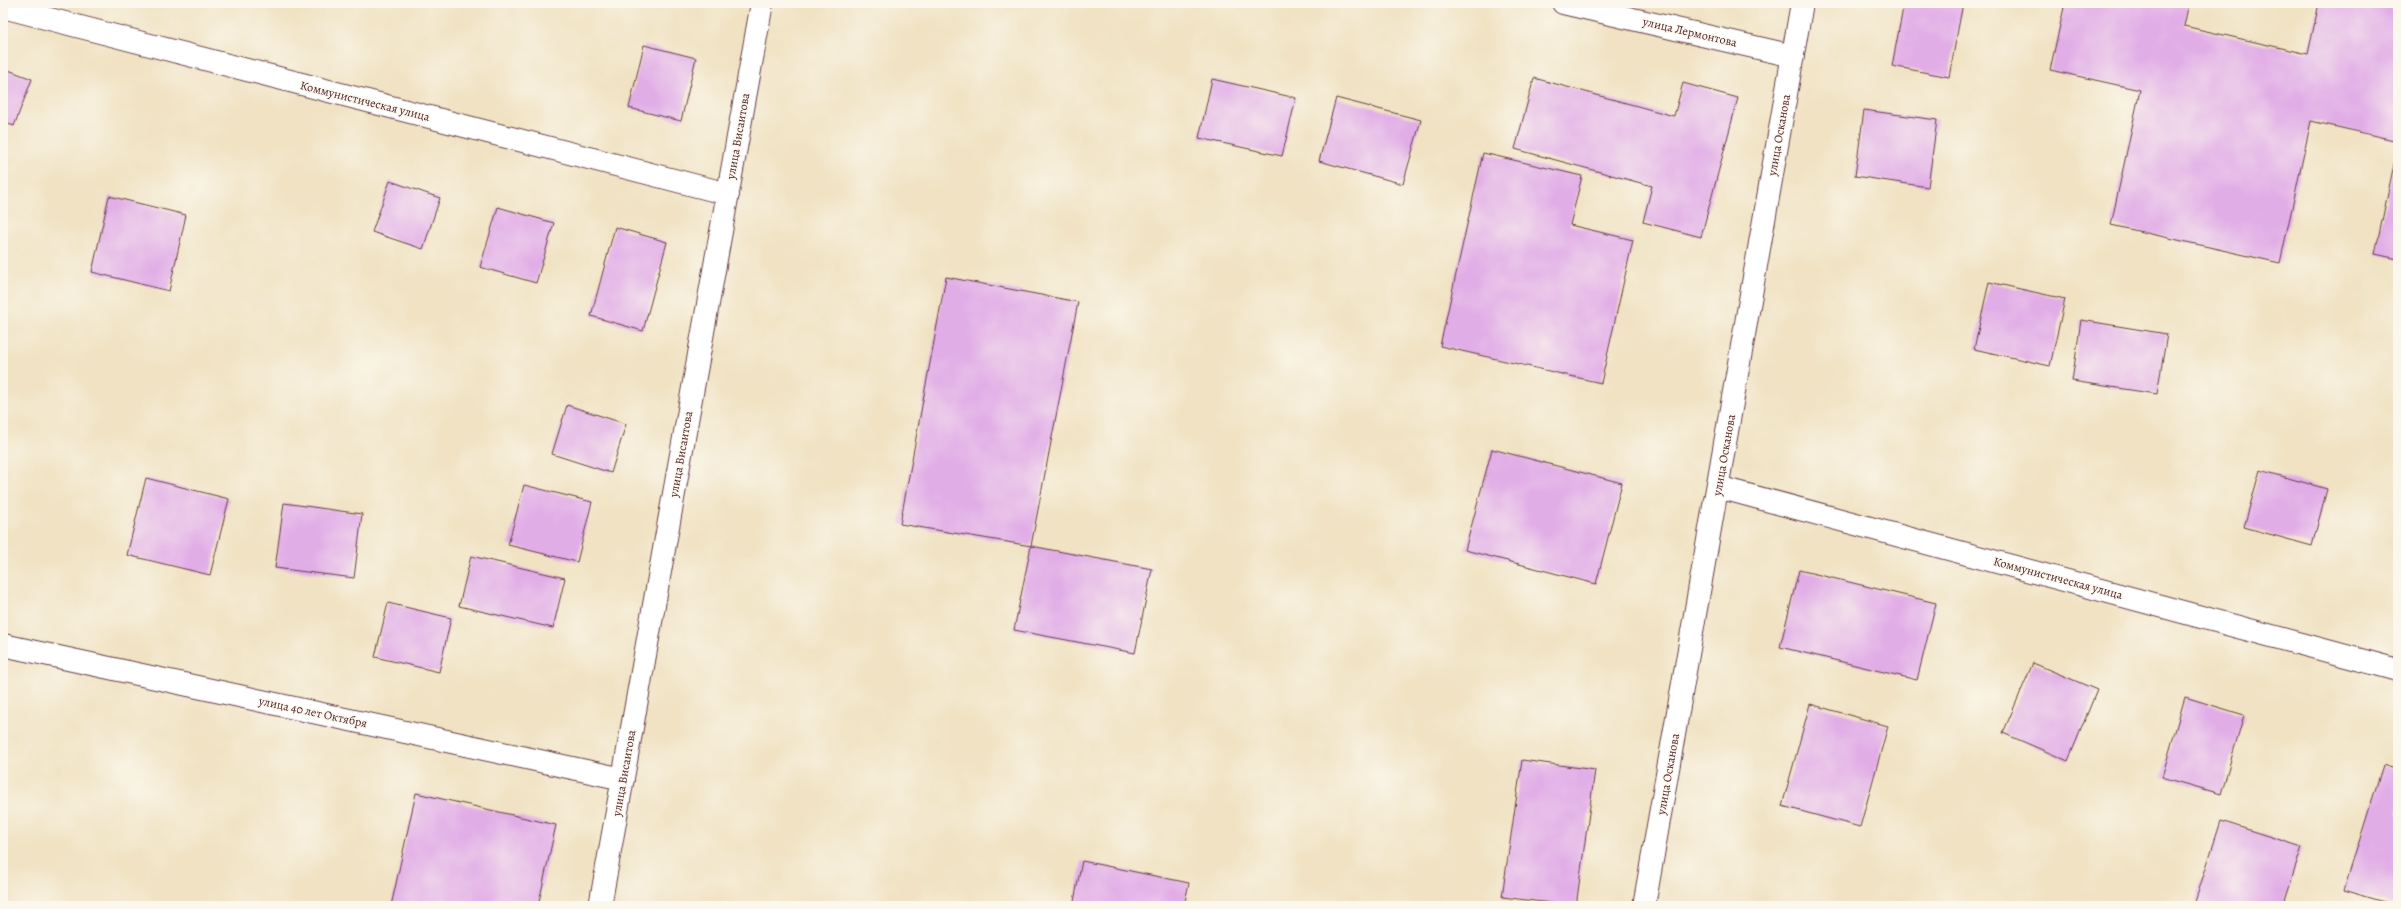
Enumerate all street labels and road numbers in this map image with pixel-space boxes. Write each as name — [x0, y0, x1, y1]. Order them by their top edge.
street label: улица Лермонтова — [1640, 13, 1739, 51]
street label: Коммунистическая улица — [298, 77, 432, 125]
street label: улица Висаитова — [722, 91, 754, 181]
street label: улица Осканова — [1764, 93, 1794, 178]
street label: улица Висаитова — [665, 409, 697, 499]
street label: улица Осканова — [1709, 413, 1739, 498]
street label: Коммунистическая улица — [1992, 553, 2125, 603]
street label: улица 40 лет Октября — [256, 693, 369, 731]
street label: улица Висаитова — [608, 728, 640, 818]
street label: улица Осканова — [1653, 732, 1683, 817]

